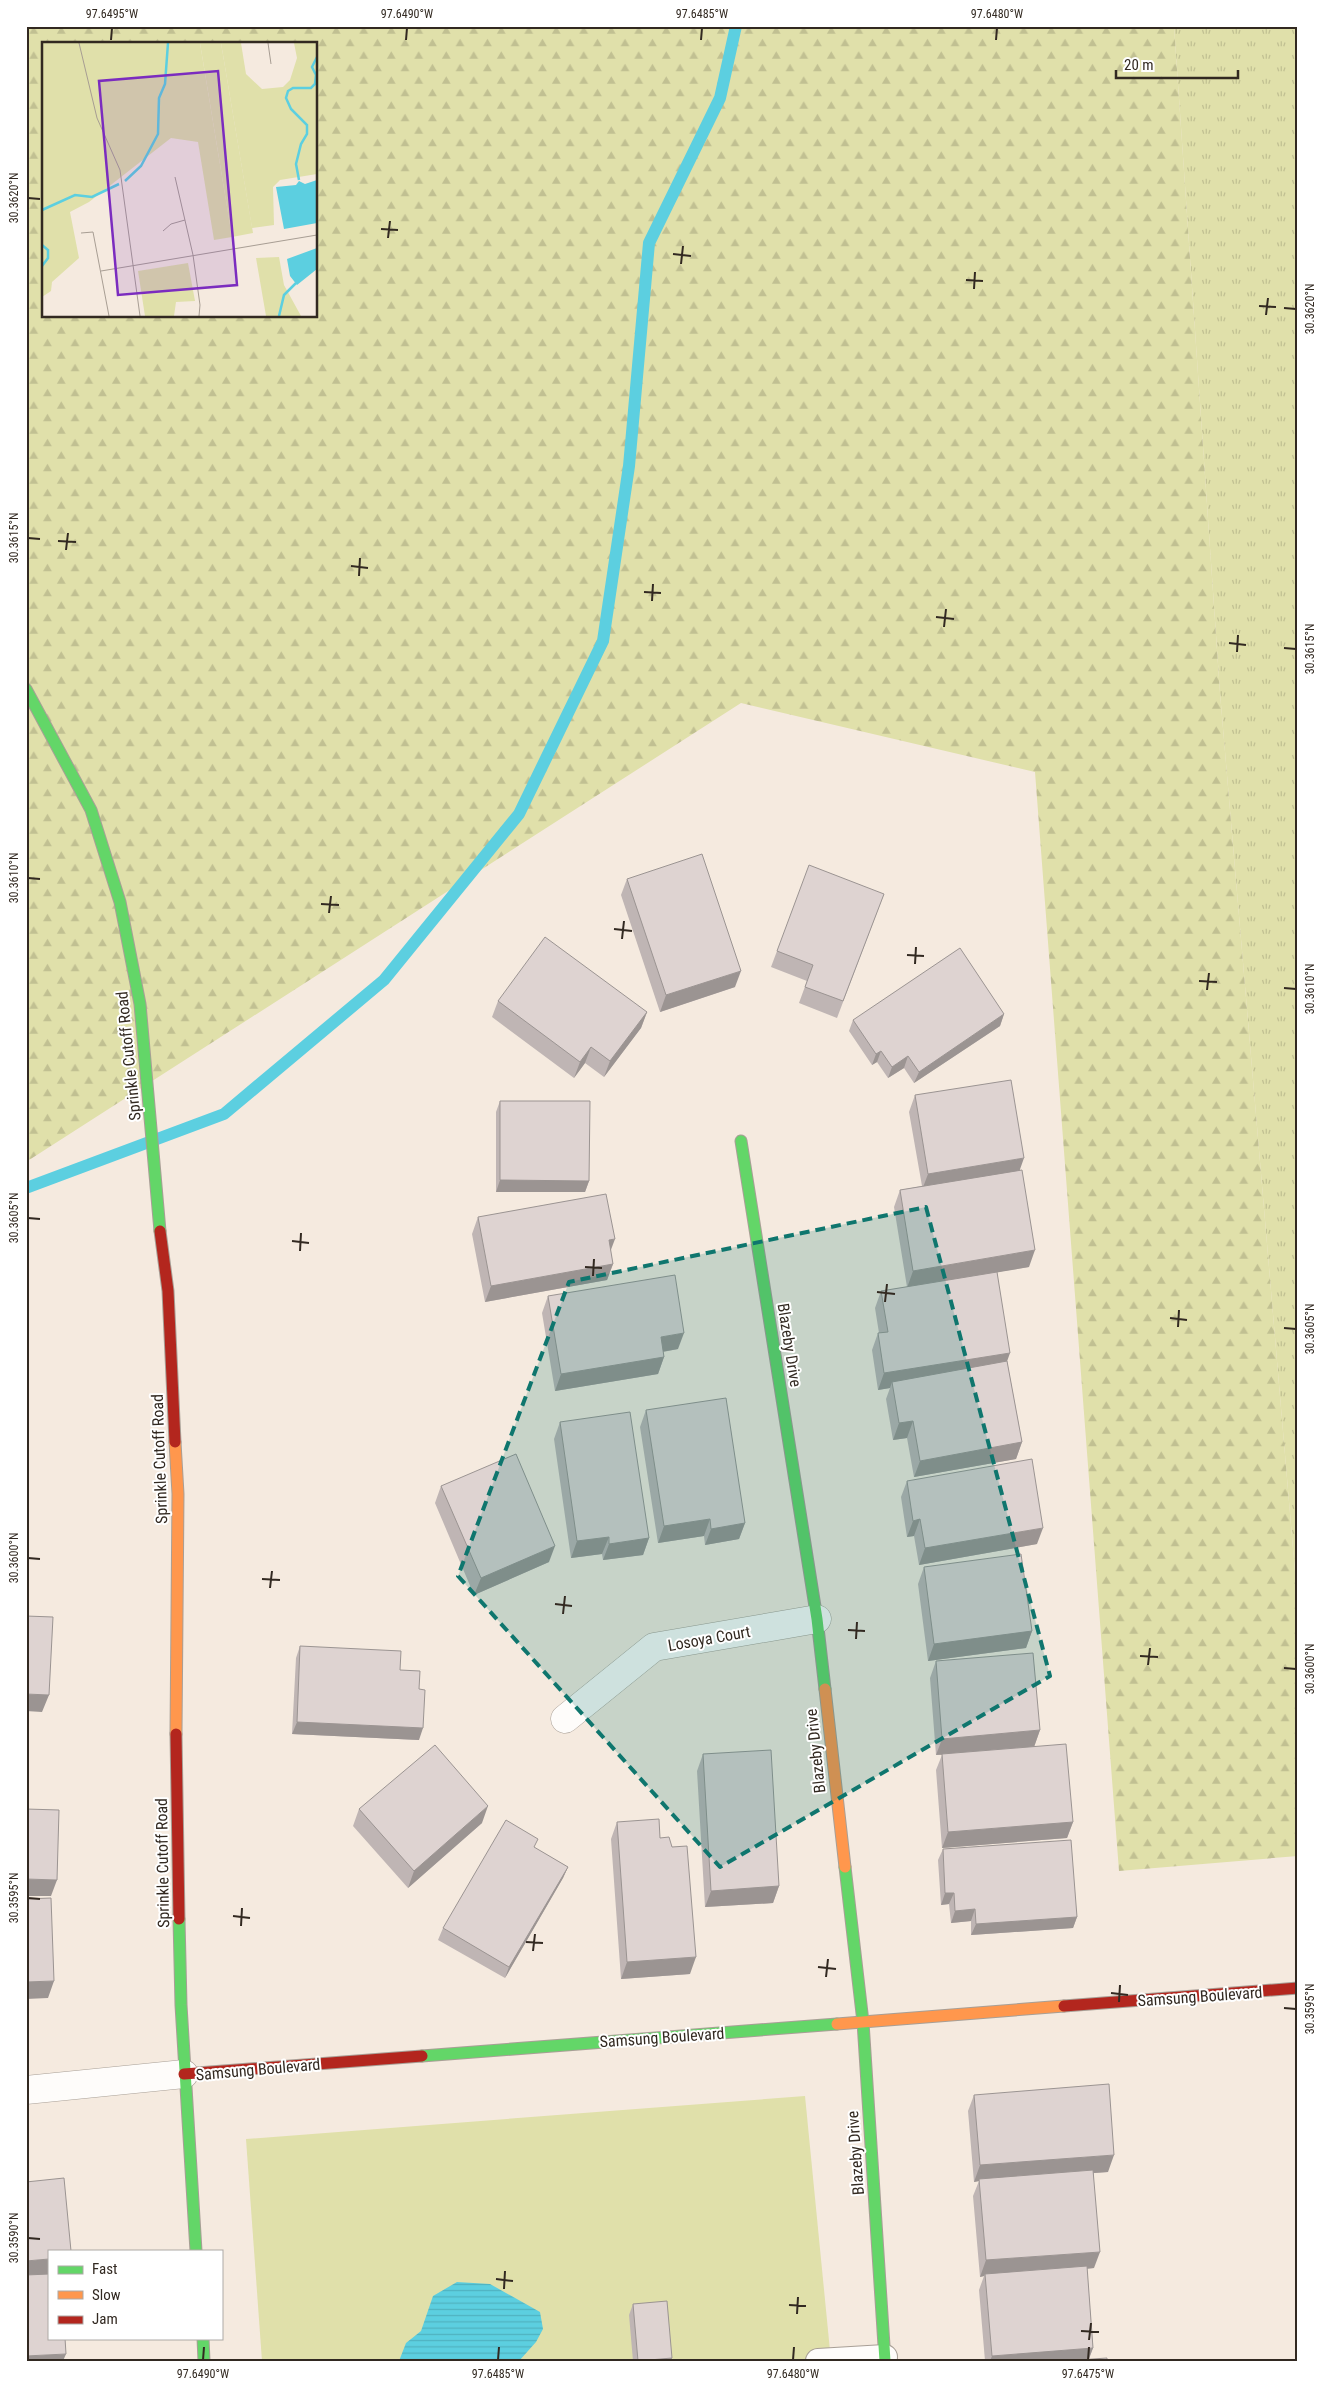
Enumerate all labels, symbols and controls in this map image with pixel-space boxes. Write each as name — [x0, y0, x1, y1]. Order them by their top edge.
text: 97.6495°W — [86, 7, 138, 21]
text: 97.6490°W — [381, 7, 433, 21]
text: 97.6485°W — [676, 7, 728, 21]
text: 97.6480°W — [971, 7, 1023, 21]
inset map — [42, 42, 318, 318]
scale bar — [1116, 48, 1239, 80]
text: 20 m — [1124, 56, 1154, 74]
text: 30.3620°N — [7, 173, 21, 223]
text: 30.3620°N — [1303, 284, 1317, 334]
text: 30.3615°N — [7, 513, 21, 563]
text: 30.3615°N — [1303, 624, 1317, 674]
text: 30.3610°N — [7, 853, 21, 903]
text: 30.3610°N — [1303, 964, 1317, 1014]
street label: Sprinkle Cutoff Road — [112, 990, 145, 1122]
text: 30.3605°N — [7, 1193, 21, 1243]
street label: Blazeby Drive — [774, 1302, 806, 1388]
text: 30.3605°N — [1303, 1304, 1317, 1354]
street label: Sprinkle Cutoff Road — [148, 1394, 171, 1524]
text: 30.3600°N — [7, 1533, 21, 1583]
street label: Losoya Court — [666, 1622, 752, 1655]
text: 30.3600°N — [1303, 1644, 1317, 1694]
street label: Blazeby Drive — [802, 1708, 829, 1794]
street label: Sprinkle Cutoff Road — [152, 1798, 173, 1928]
text: 30.3595°N — [7, 1873, 21, 1923]
street label: Samsung Boulevard — [1137, 1983, 1263, 2010]
text: 30.3595°N — [1303, 1984, 1317, 2034]
street label: Samsung Boulevard — [599, 2024, 725, 2051]
street label: Samsung Boulevard — [195, 2055, 321, 2084]
street label: Blazeby Drive — [843, 2110, 868, 2196]
text: 30.3590°N — [7, 2213, 21, 2263]
legend — [48, 2250, 222, 2340]
text: Fast — [92, 2260, 117, 2278]
text: Slow — [92, 2286, 121, 2304]
text: Jam — [92, 2310, 118, 2328]
text: 97.6490°W — [177, 2367, 229, 2381]
text: 97.6485°W — [472, 2367, 524, 2381]
text: 97.6480°W — [767, 2367, 819, 2381]
text: 97.6475°W — [1062, 2367, 1114, 2381]

